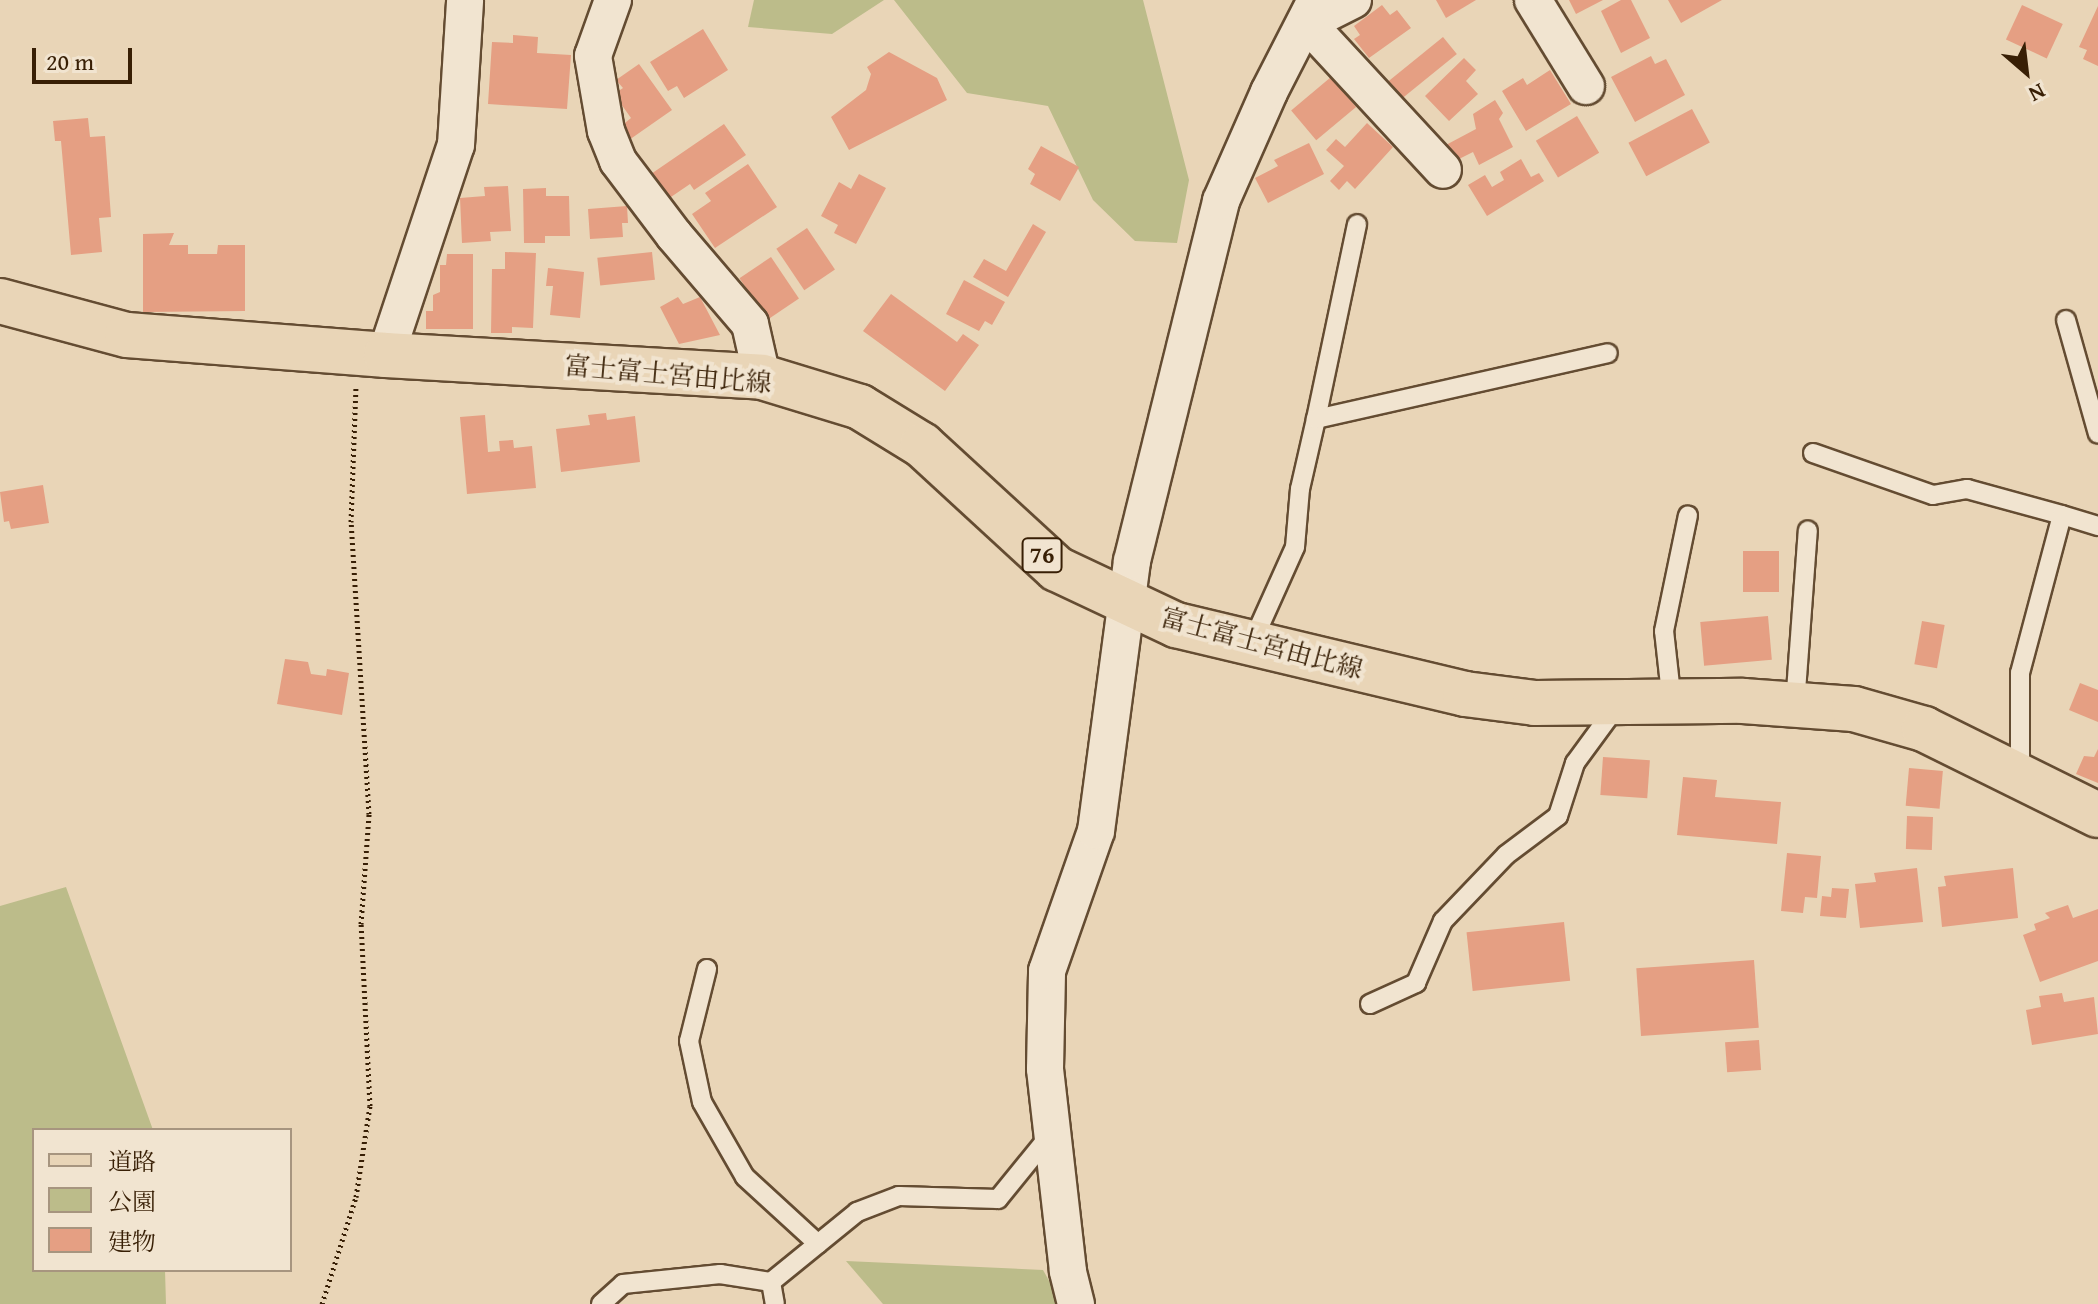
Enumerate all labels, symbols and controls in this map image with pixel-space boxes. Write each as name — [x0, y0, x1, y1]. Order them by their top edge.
scale bar — [36, 32, 136, 82]
north arrow — [1986, 32, 2066, 112]
text: 20 m — [46, 44, 94, 79]
text: N — [2023, 76, 2051, 111]
street label: 富士富士宮由比線 — [563, 349, 773, 399]
road number: 76 — [1020, 535, 1064, 575]
street label: 富士富士宮由比線 — [1158, 601, 1366, 685]
legend — [32, 1128, 292, 1272]
text: 道路 — [108, 1144, 156, 1179]
text: 公園 — [108, 1184, 156, 1219]
text: 建物 — [108, 1224, 156, 1259]

